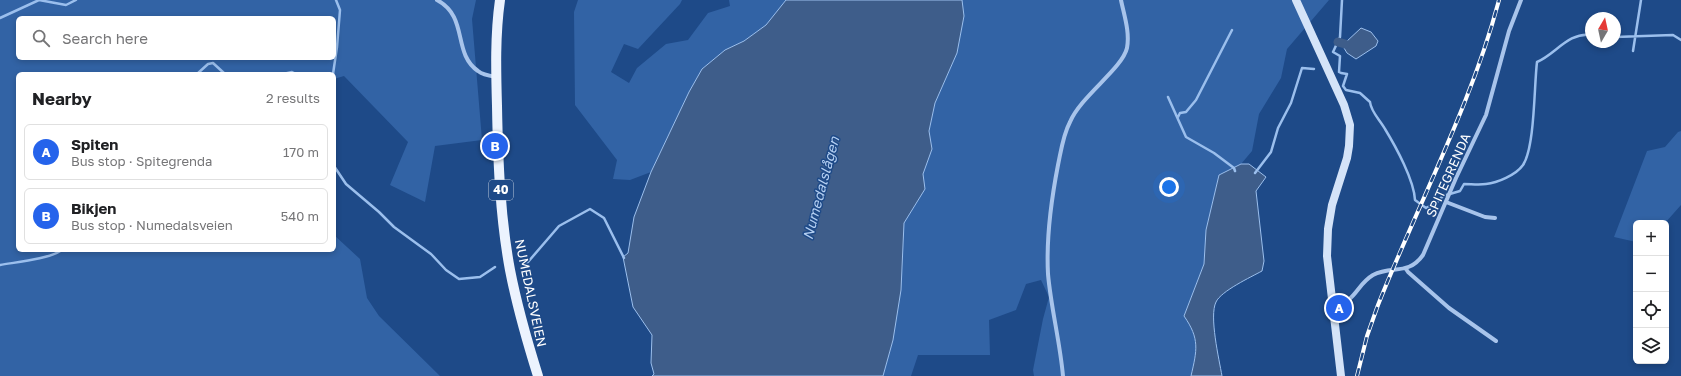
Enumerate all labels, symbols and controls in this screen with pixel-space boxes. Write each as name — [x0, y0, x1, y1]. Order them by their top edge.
north arrow — [1585, 12, 1621, 48]
search box — [16, 16, 336, 60]
icon: search — [30, 27, 52, 49]
text: Search here — [62, 29, 148, 47]
text: Nearby — [32, 88, 92, 109]
text: 2 results — [266, 90, 320, 106]
street label: SPITEGRENDA — [1422, 130, 1474, 219]
pin: B — [482, 131, 508, 161]
water label: Numedalslågen — [799, 133, 843, 241]
text: Spiten — [71, 135, 118, 153]
text: A — [41, 144, 51, 160]
text: 170 m — [283, 144, 319, 160]
text: Bus stop · Spitegrenda — [71, 153, 212, 169]
your location — [1159, 177, 1179, 197]
road number: 40 — [489, 180, 513, 200]
text: Bikjen — [71, 199, 116, 217]
text: B — [41, 208, 51, 224]
text: 540 m — [281, 208, 319, 224]
text: Bus stop · Numedalsveien — [71, 217, 233, 233]
map controls — [1633, 220, 1669, 364]
button: + — [1633, 220, 1669, 256]
street label: NUMEDALSVEIEN — [512, 238, 550, 348]
button: − — [1633, 256, 1669, 292]
button: locate — [1633, 292, 1669, 328]
pin: A — [1326, 293, 1352, 323]
button: layers — [1633, 328, 1669, 364]

